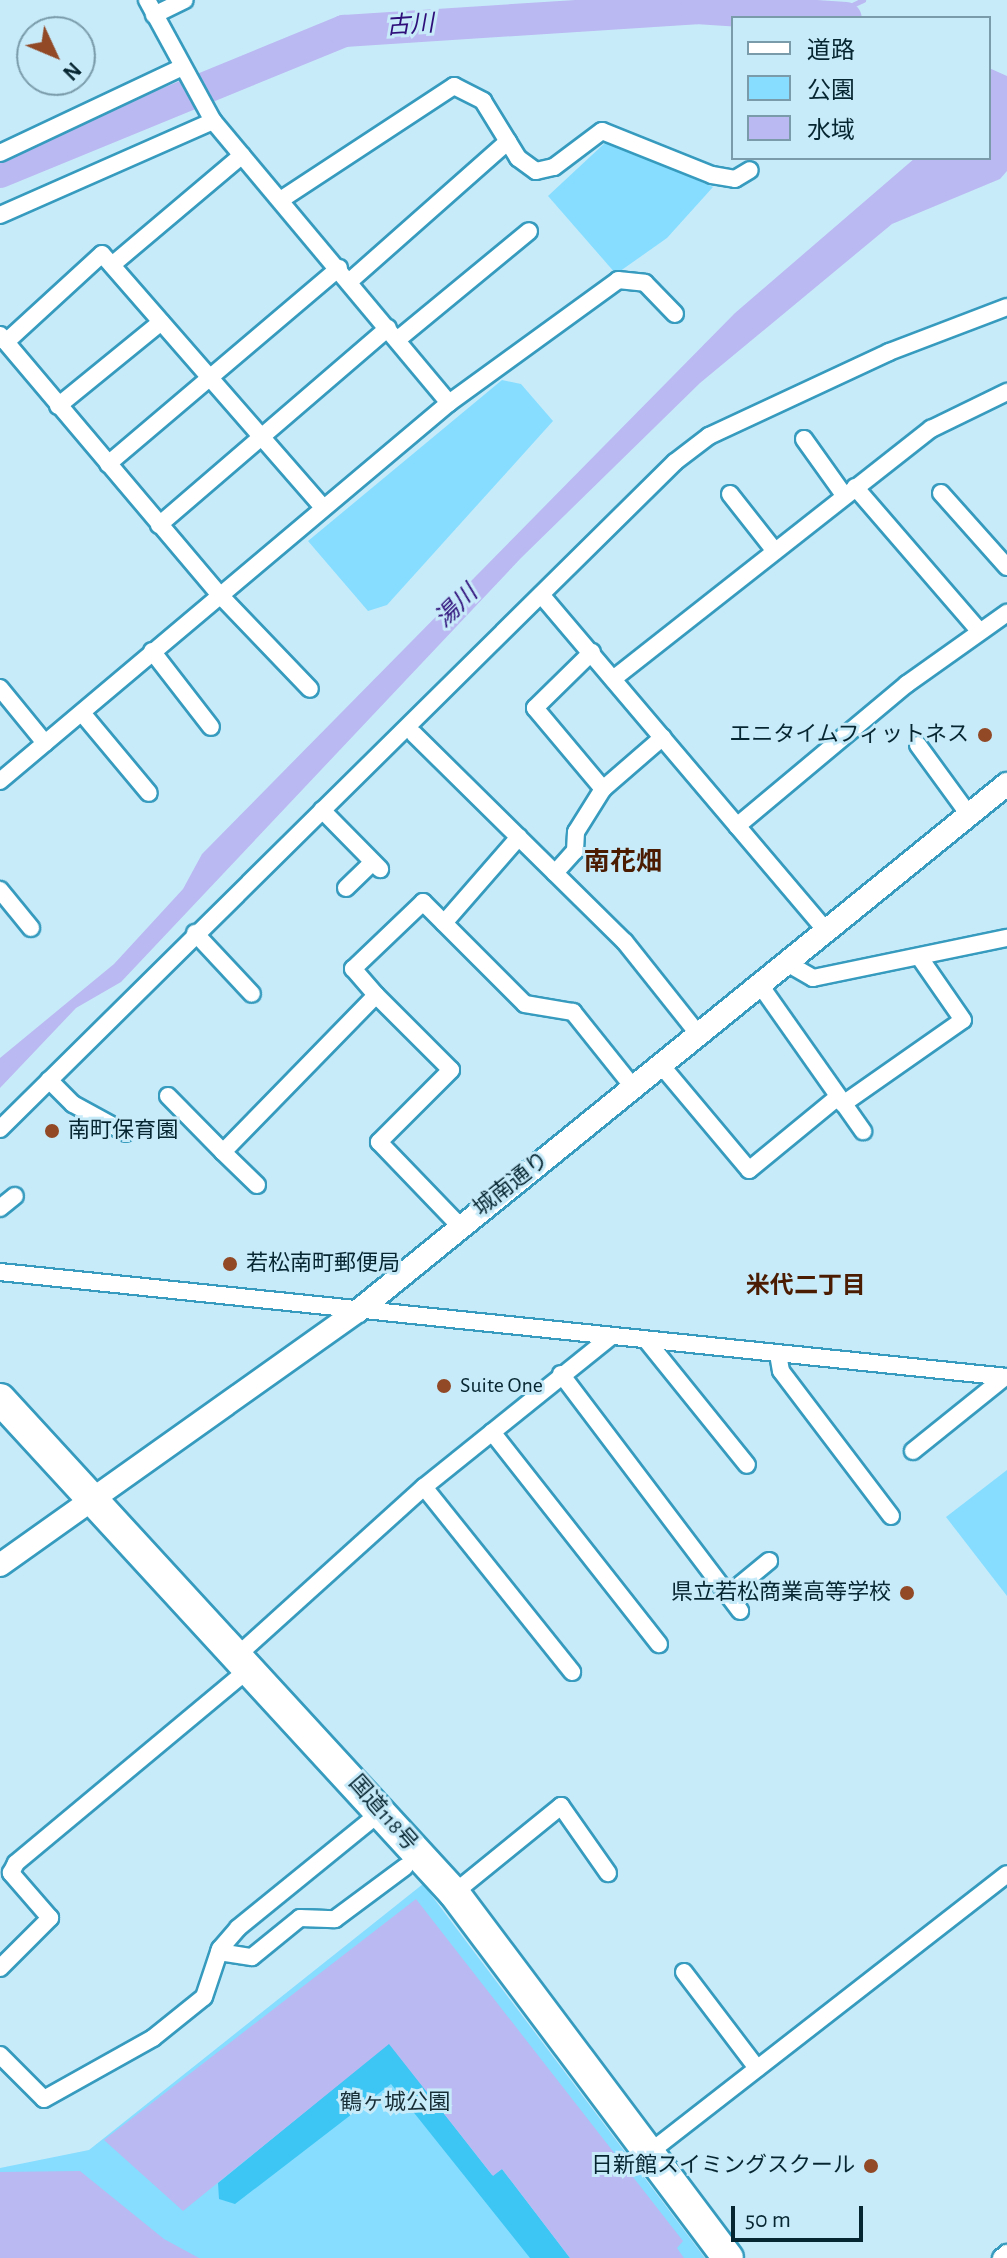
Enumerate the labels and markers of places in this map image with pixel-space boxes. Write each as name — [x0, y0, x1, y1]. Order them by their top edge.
place label: エニタイムフィットネス — [727, 722, 969, 748]
marker: エニタイムフィットネス — [976, 726, 994, 744]
place label: 南町保育園 — [68, 1118, 178, 1144]
marker: 南町保育園 — [43, 1122, 61, 1140]
place label: 若松南町郵便局 — [246, 1251, 400, 1277]
marker: 若松南町郵便局 — [221, 1255, 239, 1273]
place label: Suite One — [460, 1373, 543, 1399]
marker: Suite One — [435, 1377, 453, 1395]
place label: 県立若松商業高等学校 — [671, 1580, 891, 1606]
marker: 県立若松商業高等学校 — [898, 1584, 916, 1602]
place label: 日新館スイミングスクール — [591, 2153, 855, 2179]
marker: 日新館スイミングスクール — [862, 2157, 880, 2175]

